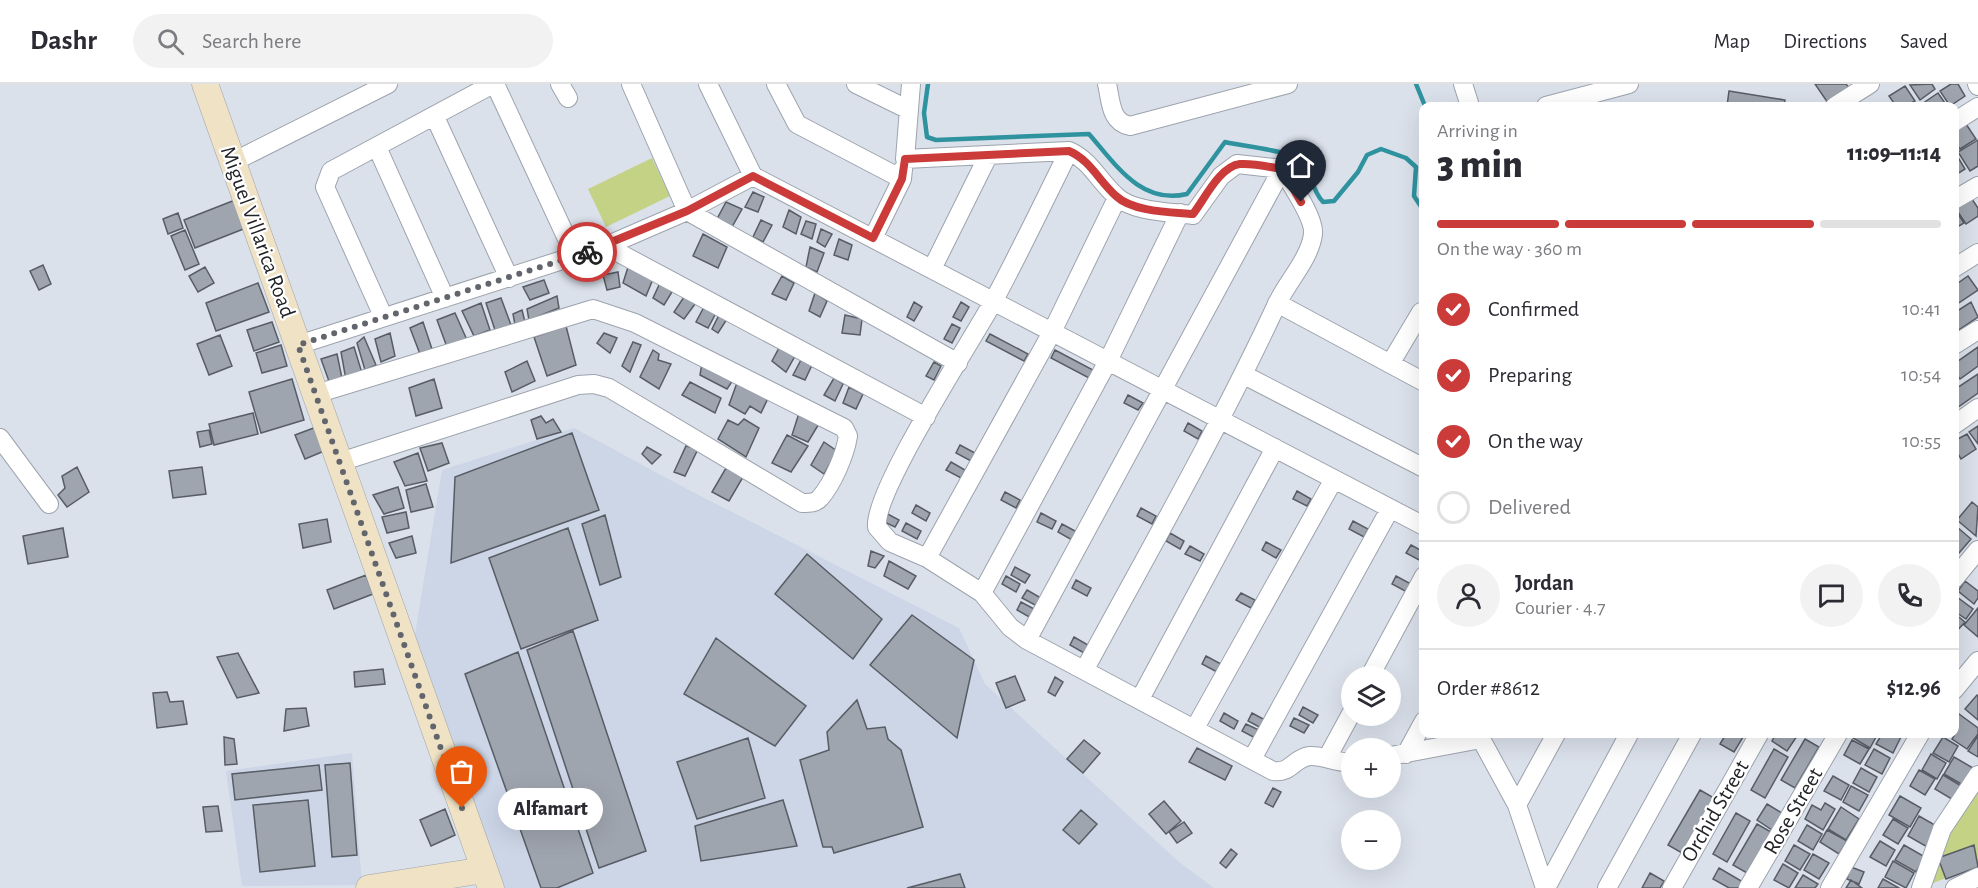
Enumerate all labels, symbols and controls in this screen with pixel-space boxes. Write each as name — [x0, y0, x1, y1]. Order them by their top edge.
search box — [133, 14, 553, 68]
icon: search — [154, 25, 187, 58]
text: Dashr — [30, 27, 97, 55]
text: Search here — [202, 30, 301, 52]
text: Map — [1714, 31, 1750, 52]
text: Directions — [1783, 31, 1867, 52]
text: Saved — [1900, 31, 1948, 52]
text: Arriving in — [1437, 121, 1518, 141]
pin — [1275, 140, 1326, 202]
text: 11:09–11:14 — [1847, 142, 1941, 164]
street label: Miguel Villarica Road — [217, 143, 299, 321]
text: 3 min — [1437, 146, 1523, 185]
icon: home — [1284, 149, 1317, 182]
courier — [557, 222, 617, 282]
icon: bike — [571, 236, 604, 269]
text: On the way · 360 m — [1437, 239, 1582, 259]
icon: check — [1437, 293, 1470, 326]
text: Confirmed — [1488, 298, 1579, 320]
text: 10:41 — [1902, 299, 1941, 319]
icon: check — [1437, 359, 1470, 392]
text: Preparing — [1488, 364, 1572, 386]
text: 10:54 — [1901, 365, 1941, 385]
icon: check — [1437, 425, 1470, 458]
text: On the way — [1488, 430, 1583, 452]
text: 10:55 — [1902, 431, 1941, 451]
text: Delivered — [1488, 496, 1571, 518]
button: person — [1437, 564, 1500, 627]
button: chat — [1800, 564, 1863, 627]
button: phone — [1878, 564, 1941, 627]
text: Jordan — [1515, 572, 1574, 594]
text: Courier · 4.7 — [1515, 598, 1606, 618]
map controls — [1341, 666, 1401, 870]
button: layers — [1341, 666, 1401, 726]
text: Order #8612 — [1437, 677, 1540, 699]
text: $12.96 — [1887, 677, 1941, 699]
button: + — [1341, 738, 1401, 798]
pin — [436, 746, 487, 808]
icon: bag — [445, 755, 478, 788]
street label: Orchid Street — [1677, 757, 1753, 865]
street label: Rose Street — [1759, 764, 1827, 858]
callout: Alfamart — [498, 787, 603, 829]
text: Alfamart — [513, 799, 588, 819]
button: − — [1341, 810, 1401, 870]

